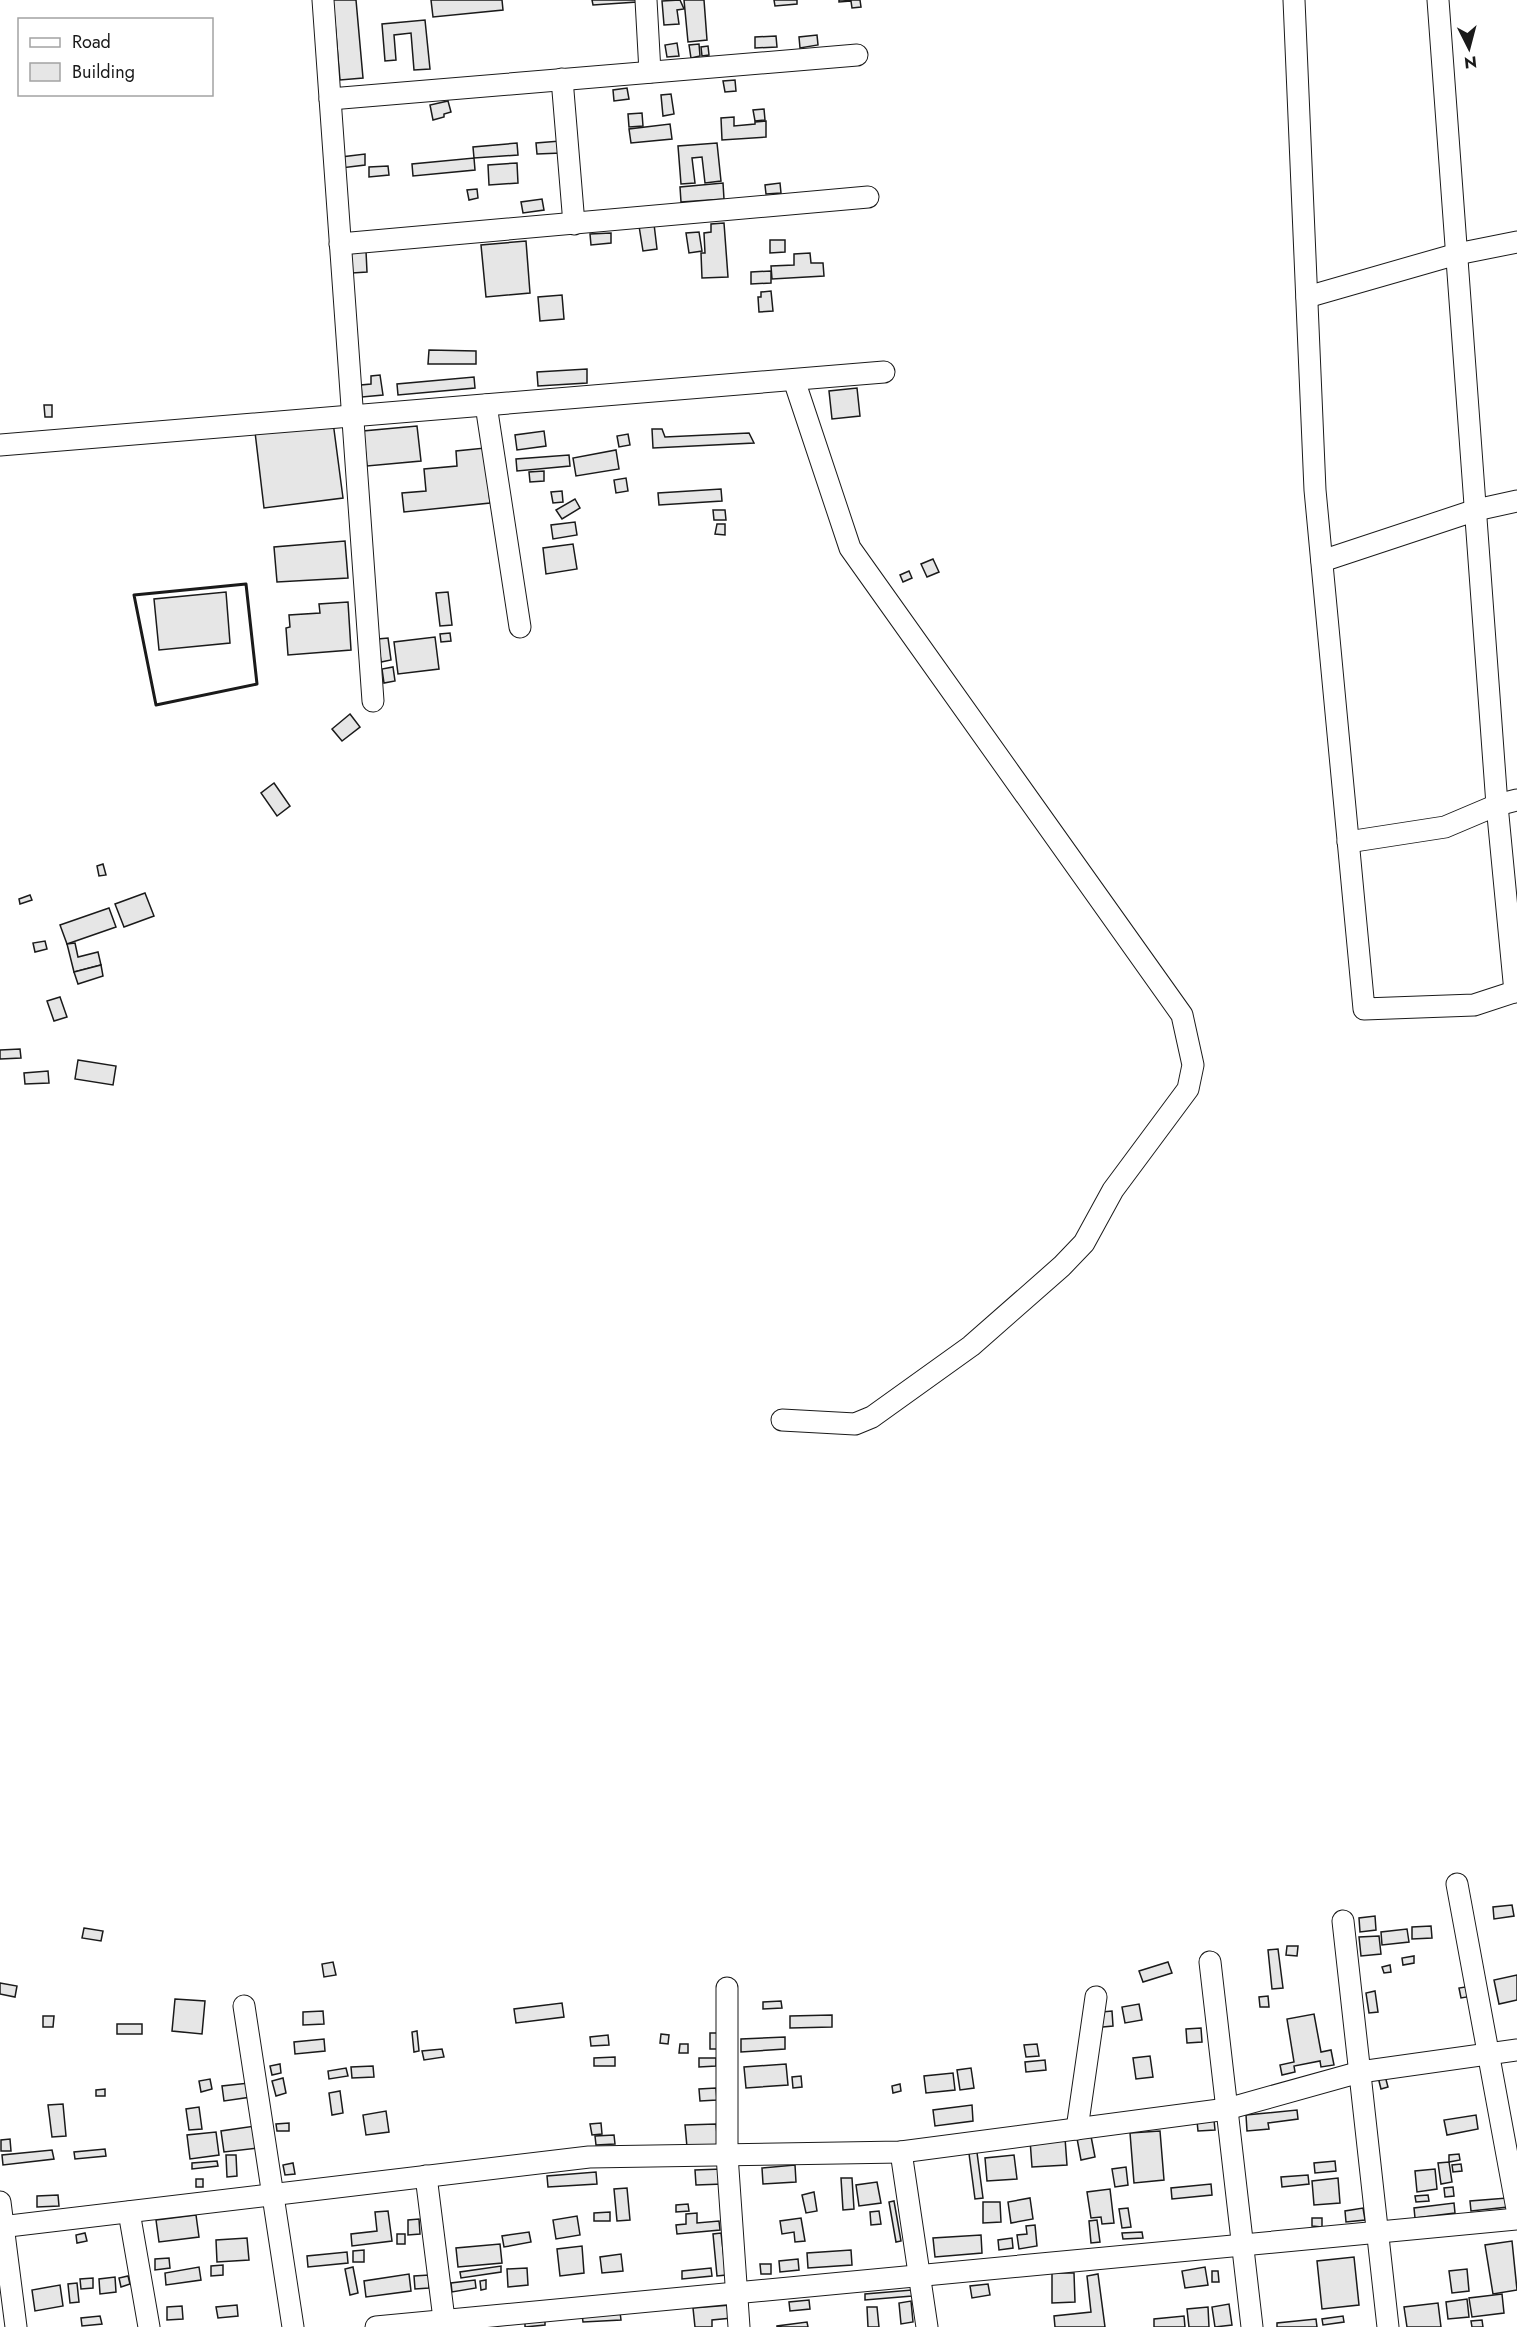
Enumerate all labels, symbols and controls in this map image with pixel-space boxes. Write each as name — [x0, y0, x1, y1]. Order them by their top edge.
legend — [18, 18, 213, 96]
north arrow — [1439, 18, 1499, 78]
text: Road — [72, 29, 111, 55]
text: N — [1463, 50, 1478, 75]
text: Building — [72, 59, 135, 85]

